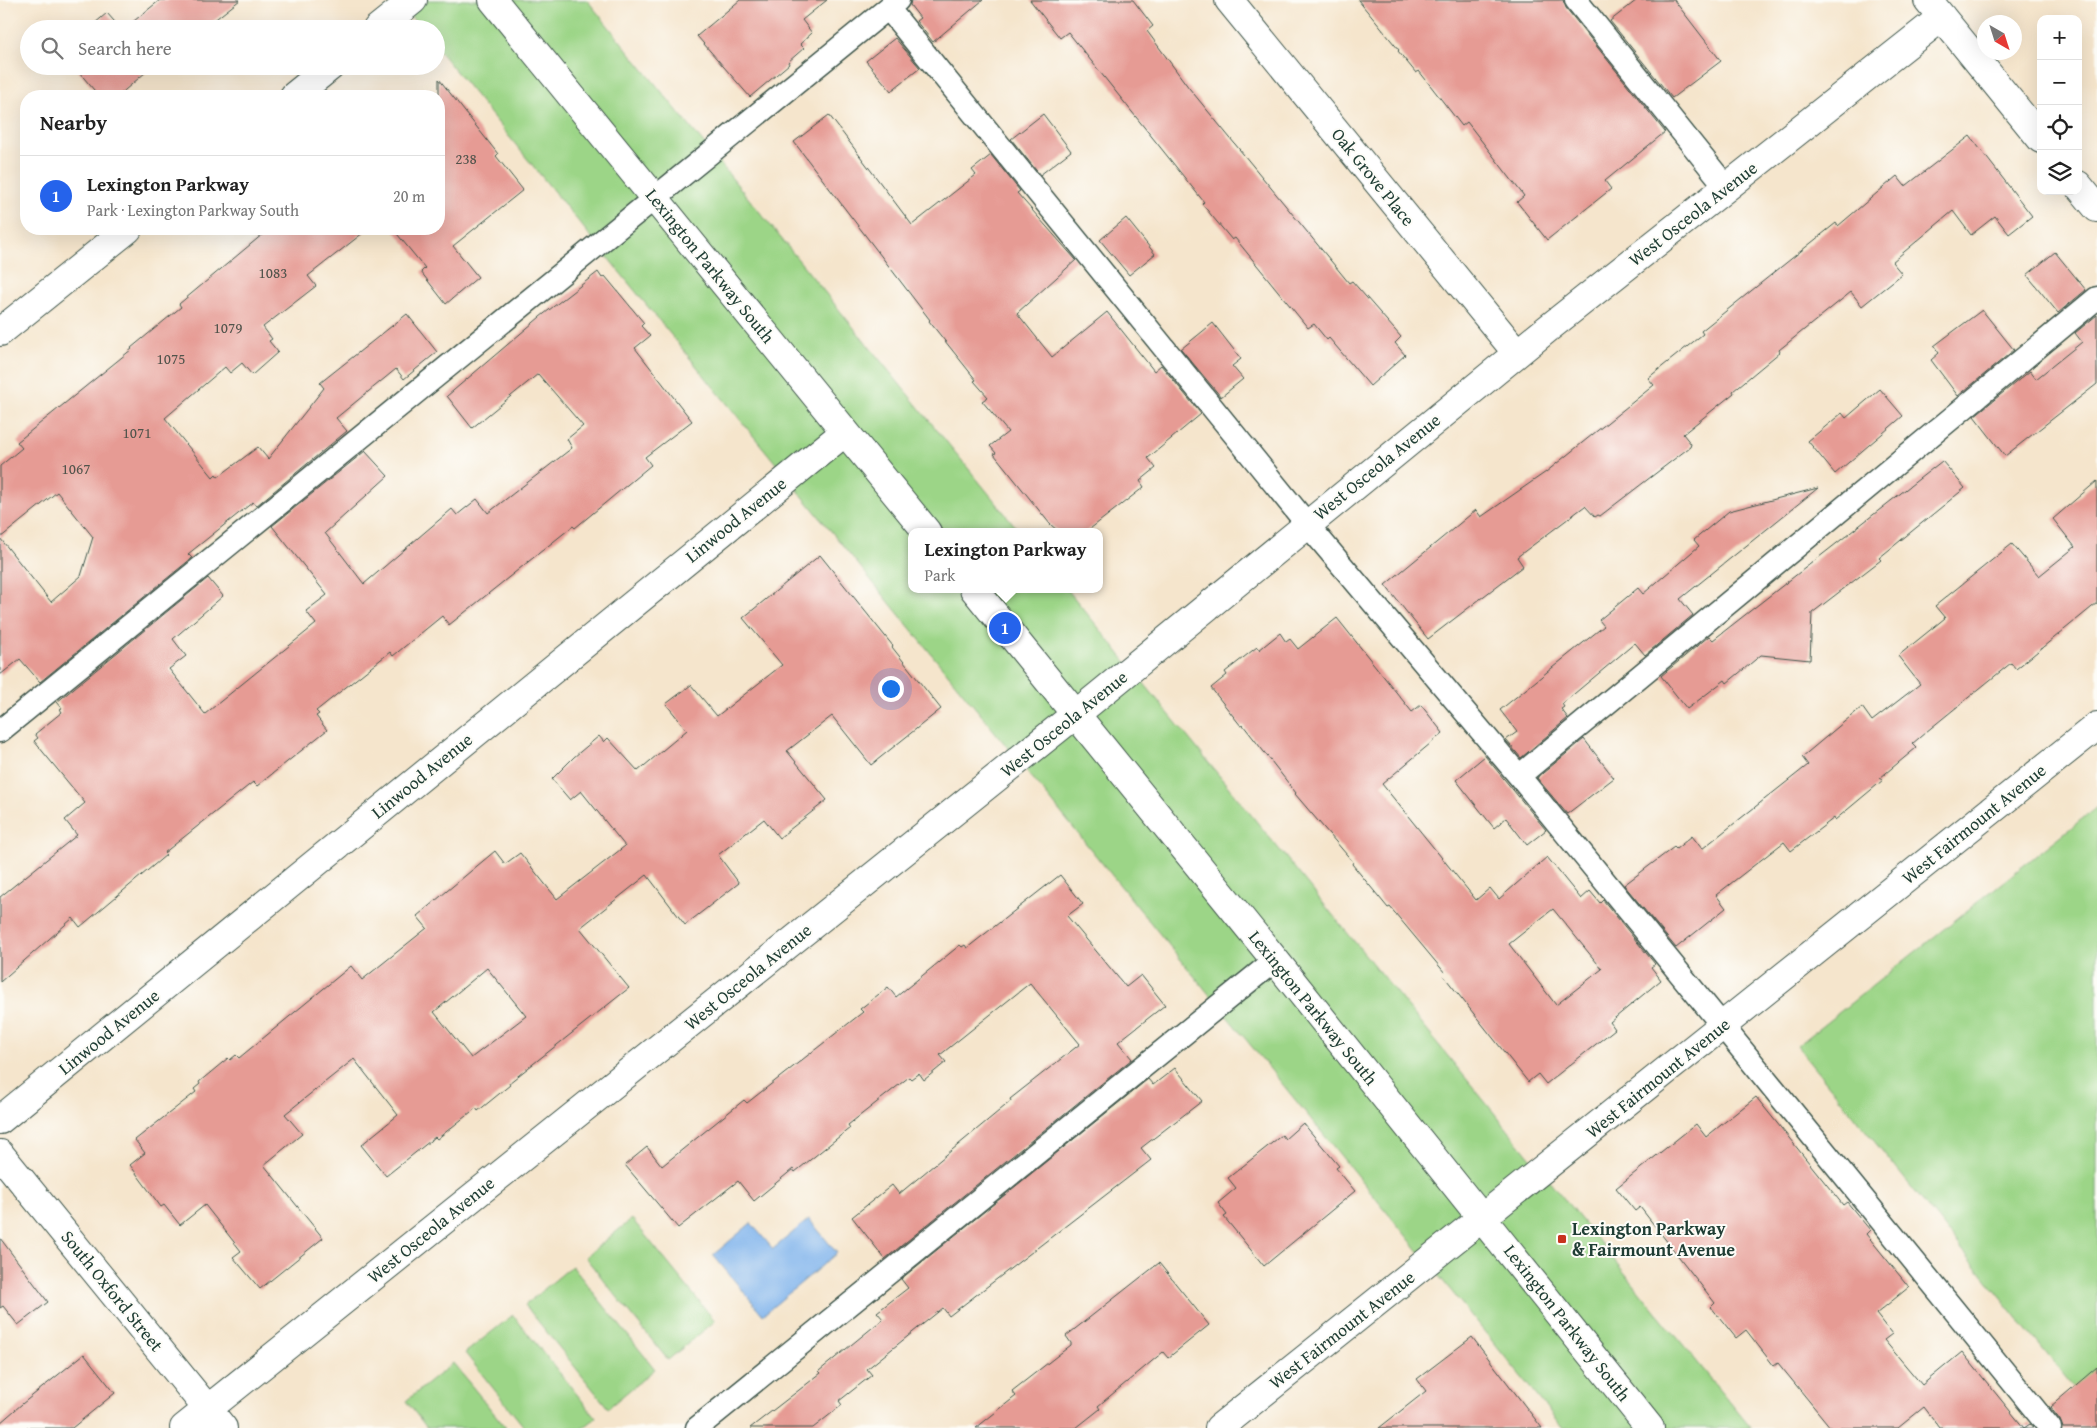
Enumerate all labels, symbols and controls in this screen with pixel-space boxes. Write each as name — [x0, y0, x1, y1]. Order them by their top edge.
north arrow — [1977, 15, 2022, 60]
map controls — [2037, 15, 2082, 195]
button: + — [2037, 15, 2082, 60]
search box — [20, 20, 445, 75]
icon: search — [38, 34, 66, 62]
text: Search here — [78, 34, 172, 62]
button: − — [2037, 60, 2082, 105]
button: locate — [2037, 105, 2082, 150]
text: Nearby — [40, 107, 107, 138]
street label: Oak Grove Place — [1325, 122, 1422, 232]
house number: 238 — [455, 148, 477, 169]
button: layers — [2037, 150, 2082, 195]
street label: West Osceola Avenue — [1623, 155, 1763, 273]
text: Lexington Parkway — [87, 170, 249, 198]
street label: Lexington Parkway South — [639, 182, 782, 349]
text: 1 — [52, 184, 60, 208]
text: 20 m — [393, 184, 425, 208]
text: Park · Lexington Parkway South — [87, 198, 299, 222]
house number: 1083 — [259, 262, 287, 283]
house number: 1079 — [214, 317, 242, 338]
house number: 1075 — [157, 348, 185, 369]
street label: West Osceola Avenue — [1307, 407, 1446, 527]
house number: 1071 — [123, 422, 151, 443]
house number: 1067 — [62, 458, 90, 479]
street label: Linwood Avenue — [679, 470, 792, 569]
popup — [908, 528, 1103, 593]
text: Lexington Parkway — [925, 535, 1087, 563]
text: Park — [925, 563, 955, 587]
pin: 1 — [989, 609, 1021, 647]
street label: West Osceola Avenue — [994, 664, 1133, 784]
your location — [878, 676, 904, 702]
street label: Linwood Avenue — [365, 726, 478, 825]
street label: West Fairmount Avenue — [1896, 757, 2052, 890]
street label: West Osceola Avenue — [678, 917, 817, 1037]
street label: Lexington Parkway South — [1242, 924, 1385, 1091]
street label: Linwood Avenue — [52, 982, 165, 1081]
street label: West Fairmount Avenue — [1580, 1011, 1736, 1144]
street label: West Osceola Avenue — [361, 1170, 500, 1290]
place label: Lexington Parkway & Fairmount Avenue — [1572, 1215, 1735, 1263]
street label: South Oxford Street — [55, 1224, 170, 1358]
marker: Lexington Parkway & Fairmount Avenue — [1556, 1233, 1568, 1245]
street label: Lexington Parkway South — [1497, 1238, 1637, 1407]
street label: West Fairmount Avenue — [1263, 1264, 1421, 1395]

